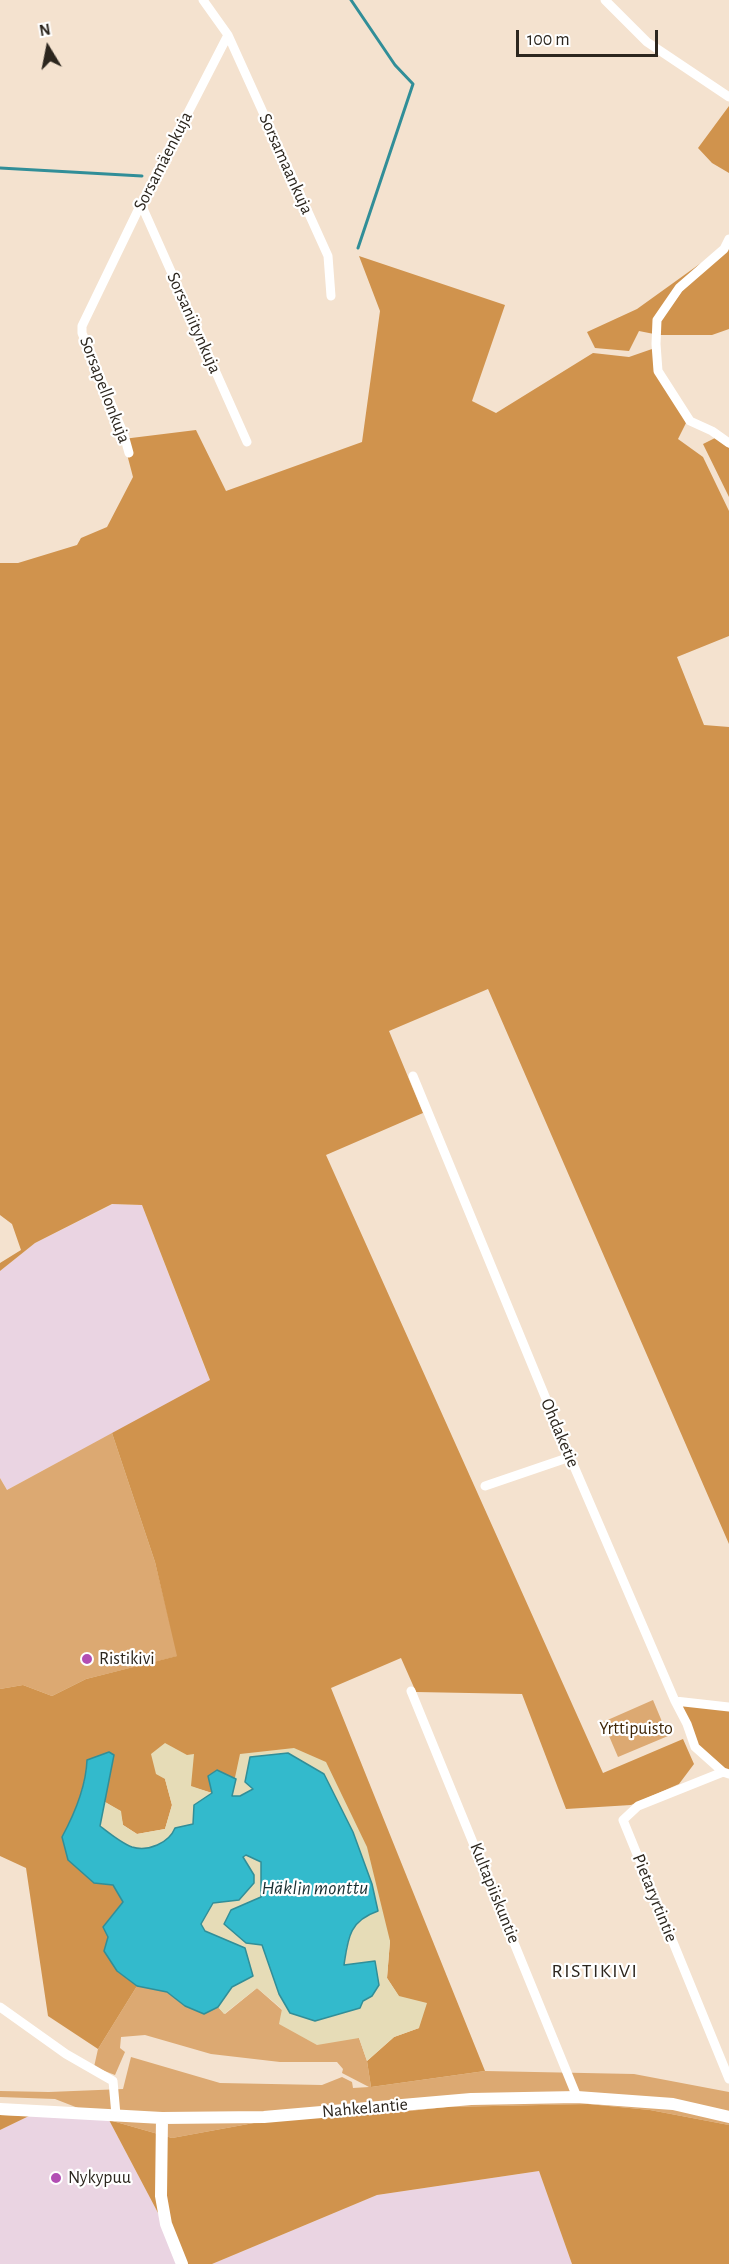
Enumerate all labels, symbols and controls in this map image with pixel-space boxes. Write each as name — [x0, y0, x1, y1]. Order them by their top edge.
north arrow — [18, 18, 78, 78]
scale bar — [519, 18, 662, 56]
text: N — [38, 21, 52, 39]
text: 100 m — [527, 31, 570, 49]
street label: Sorsamäenkuja — [129, 108, 197, 214]
street label: Sorsamaankuja — [254, 110, 318, 218]
street label: Sorsaniitynkuja — [162, 269, 226, 377]
street label: Sorsapellonkuja — [75, 334, 135, 446]
street label: Ohdaketie — [536, 1395, 584, 1471]
place label: Ristikivi — [99, 1648, 155, 1670]
marker: Ristikivi — [80, 1652, 94, 1666]
park label: Yrttipuisto — [599, 1718, 673, 1740]
street label: Kultapiiskuntie — [465, 1840, 525, 1946]
street label: Pietaryrtintie — [628, 1851, 682, 1945]
water label: Häklin monttu — [262, 1876, 368, 1900]
district label: RISTIKIVI — [552, 1959, 638, 1983]
street label: Nahkelantie — [321, 2093, 409, 2123]
place label: Nykypuu — [68, 2167, 131, 2189]
marker: Nykypuu — [49, 2171, 63, 2185]

